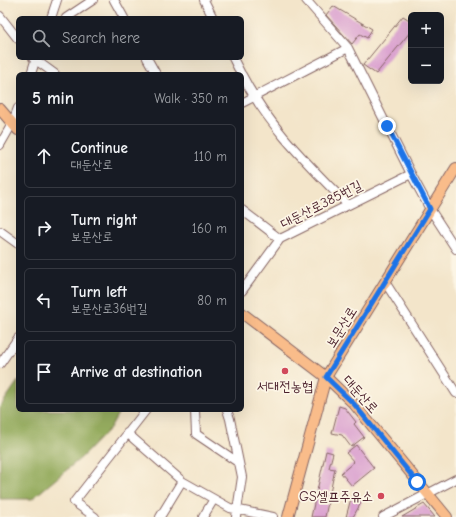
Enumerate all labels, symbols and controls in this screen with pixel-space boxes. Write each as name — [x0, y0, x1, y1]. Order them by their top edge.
map controls — [408, 12, 444, 84]
button: + — [408, 12, 444, 48]
search box — [16, 16, 244, 60]
icon: search — [30, 27, 52, 49]
text: Search here — [62, 29, 140, 47]
button: − — [408, 48, 444, 84]
text: 5 min — [32, 89, 74, 108]
text: Walk · 350 m — [154, 91, 228, 106]
route end — [378, 117, 396, 135]
text: Continue — [71, 139, 128, 157]
icon: ahead — [33, 145, 55, 167]
text: 110 m — [194, 149, 227, 164]
text: 대둔산로 — [71, 157, 113, 172]
street label: 대둔산로385번길 — [278, 176, 366, 232]
text: Turn right — [71, 211, 137, 229]
icon: right — [33, 217, 55, 239]
text: 160 m — [192, 221, 227, 236]
text: 보문산로 — [71, 229, 113, 244]
text: Turn left — [71, 283, 127, 301]
icon: left — [33, 289, 55, 311]
text: 80 m — [197, 293, 227, 308]
text: 보문산로36번길 — [71, 301, 147, 316]
street label: 보문산로 — [322, 304, 361, 351]
icon: arrive — [33, 361, 55, 383]
text: Arrive at destination — [71, 363, 202, 381]
marker: 서대전농협 — [280, 366, 290, 376]
street label: 대둔산로 — [339, 372, 382, 417]
place label: 서대전농협 — [257, 378, 313, 395]
route start — [408, 473, 426, 491]
place label: GS셀프주유소 — [299, 488, 373, 505]
marker: GS셀프주유소 — [376, 491, 386, 501]

